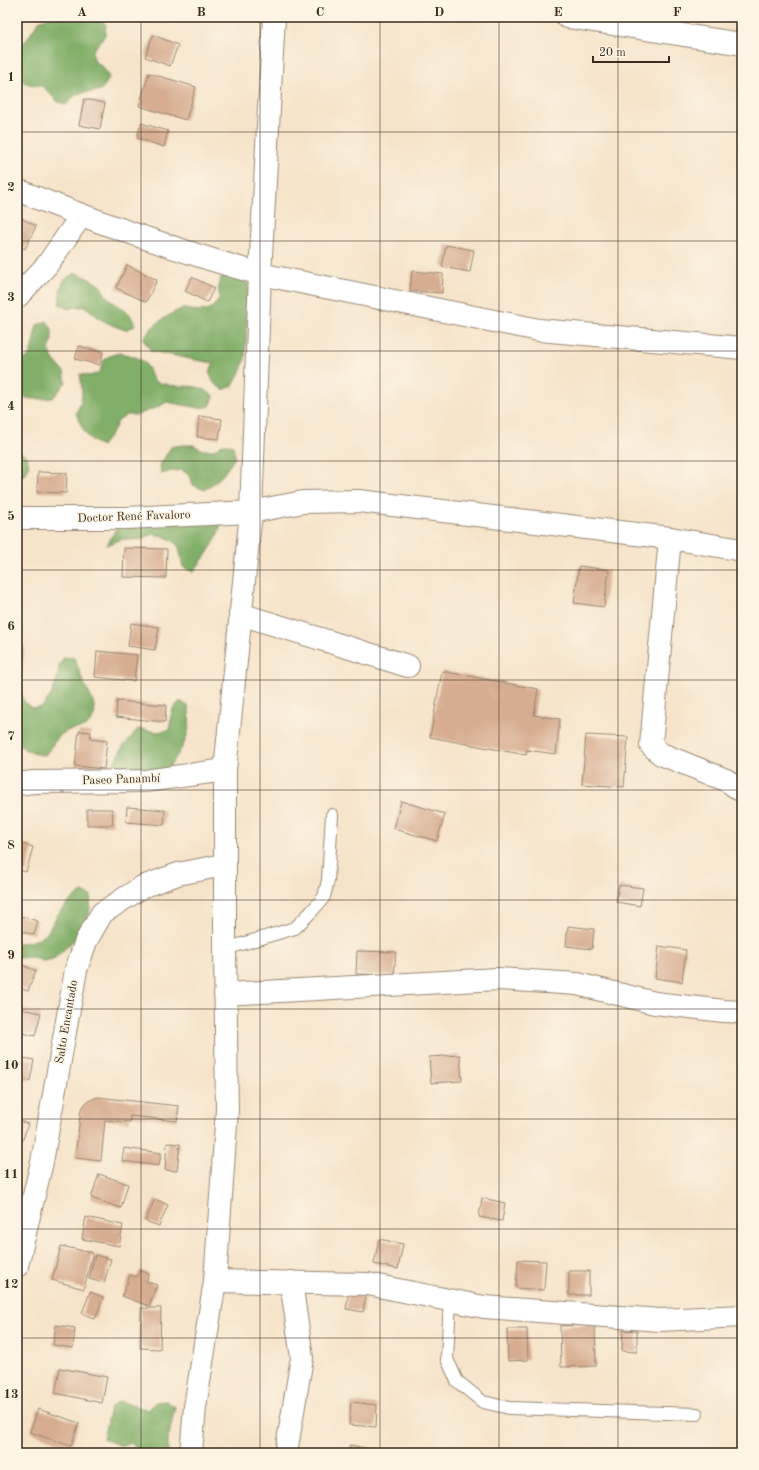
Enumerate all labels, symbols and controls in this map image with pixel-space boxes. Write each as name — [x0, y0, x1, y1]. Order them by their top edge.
text: A — [77, 6, 87, 19]
text: B — [196, 6, 206, 19]
text: C — [316, 6, 324, 19]
text: D — [434, 6, 444, 19]
text: E — [554, 6, 563, 19]
text: F — [673, 6, 682, 19]
scale bar — [593, 38, 669, 64]
text: 20 m — [599, 47, 626, 59]
text: 1 — [7, 71, 15, 84]
text: 2 — [7, 181, 15, 194]
text: 3 — [7, 291, 15, 304]
text: 4 — [7, 400, 15, 413]
street label: Doctor René Favaloro — [77, 509, 191, 525]
text: 5 — [7, 510, 15, 523]
text: 6 — [7, 620, 15, 633]
text: 7 — [7, 730, 15, 743]
street label: Paseo Panambí — [82, 773, 161, 787]
text: 8 — [7, 839, 15, 852]
text: 9 — [7, 949, 15, 962]
street label: Salto Encantado — [54, 979, 80, 1065]
text: 10 — [3, 1059, 19, 1072]
text: 11 — [3, 1168, 19, 1181]
text: 12 — [3, 1278, 19, 1291]
text: 13 — [3, 1388, 19, 1401]

